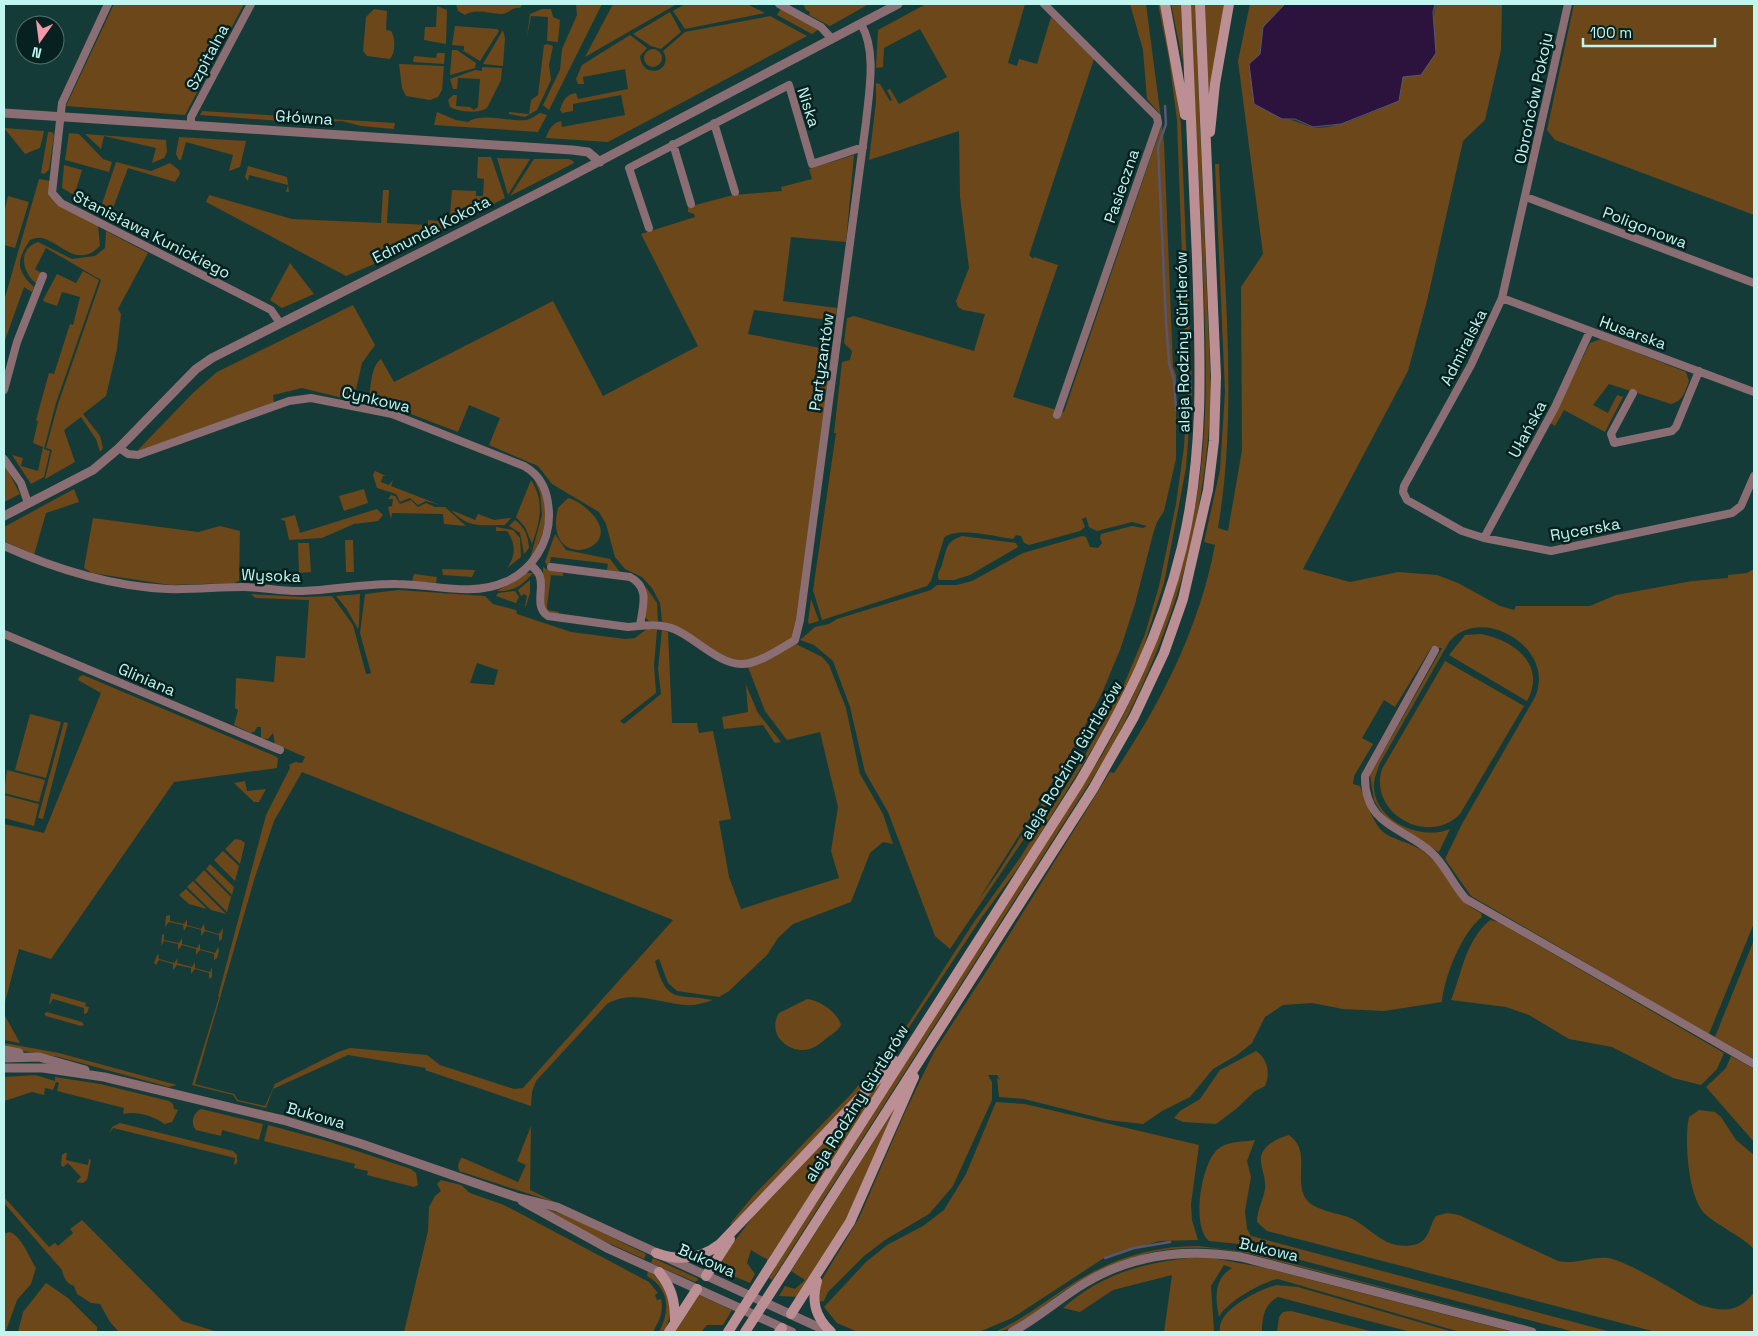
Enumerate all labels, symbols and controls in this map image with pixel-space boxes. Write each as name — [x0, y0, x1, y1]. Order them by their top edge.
north arrow — [15, 15, 65, 65]
scale bar — [1583, 15, 1716, 47]
street label: Szpitalna — [181, 21, 234, 94]
text: 100 m — [1590, 23, 1632, 42]
street label: Obrońców Pokoju — [1509, 31, 1558, 166]
text: N — [30, 43, 44, 62]
street label: Niska — [792, 85, 825, 130]
street label: Główna — [274, 105, 334, 130]
street label: Pasieczna — [1099, 146, 1144, 226]
street label: Stanisława Kunickiego — [69, 186, 234, 283]
street label: Edmunda Kokota — [369, 191, 494, 268]
street label: Poligonowa — [1600, 202, 1690, 253]
street label: aleja Rodziny Gürtlerów — [1170, 251, 1195, 433]
street label: Admiralska — [1435, 305, 1492, 389]
street label: Husarska — [1596, 311, 1669, 354]
street label: Partyzantów — [804, 312, 839, 412]
street label: Cynkowa — [340, 381, 412, 418]
street label: Ułańska — [1504, 397, 1551, 461]
street label: Rycerska — [1548, 513, 1622, 546]
street label: Wysoka — [241, 564, 301, 587]
street label: Gliniana — [115, 658, 179, 701]
street label: aleja Rodziny Gürtlerów — [1016, 677, 1127, 843]
street label: aleja Rodziny Gürtlerów — [799, 1021, 913, 1186]
street label: Bukowa — [284, 1097, 348, 1134]
street label: Bukowa — [1237, 1232, 1301, 1266]
street label: Bukowa — [675, 1239, 739, 1282]

